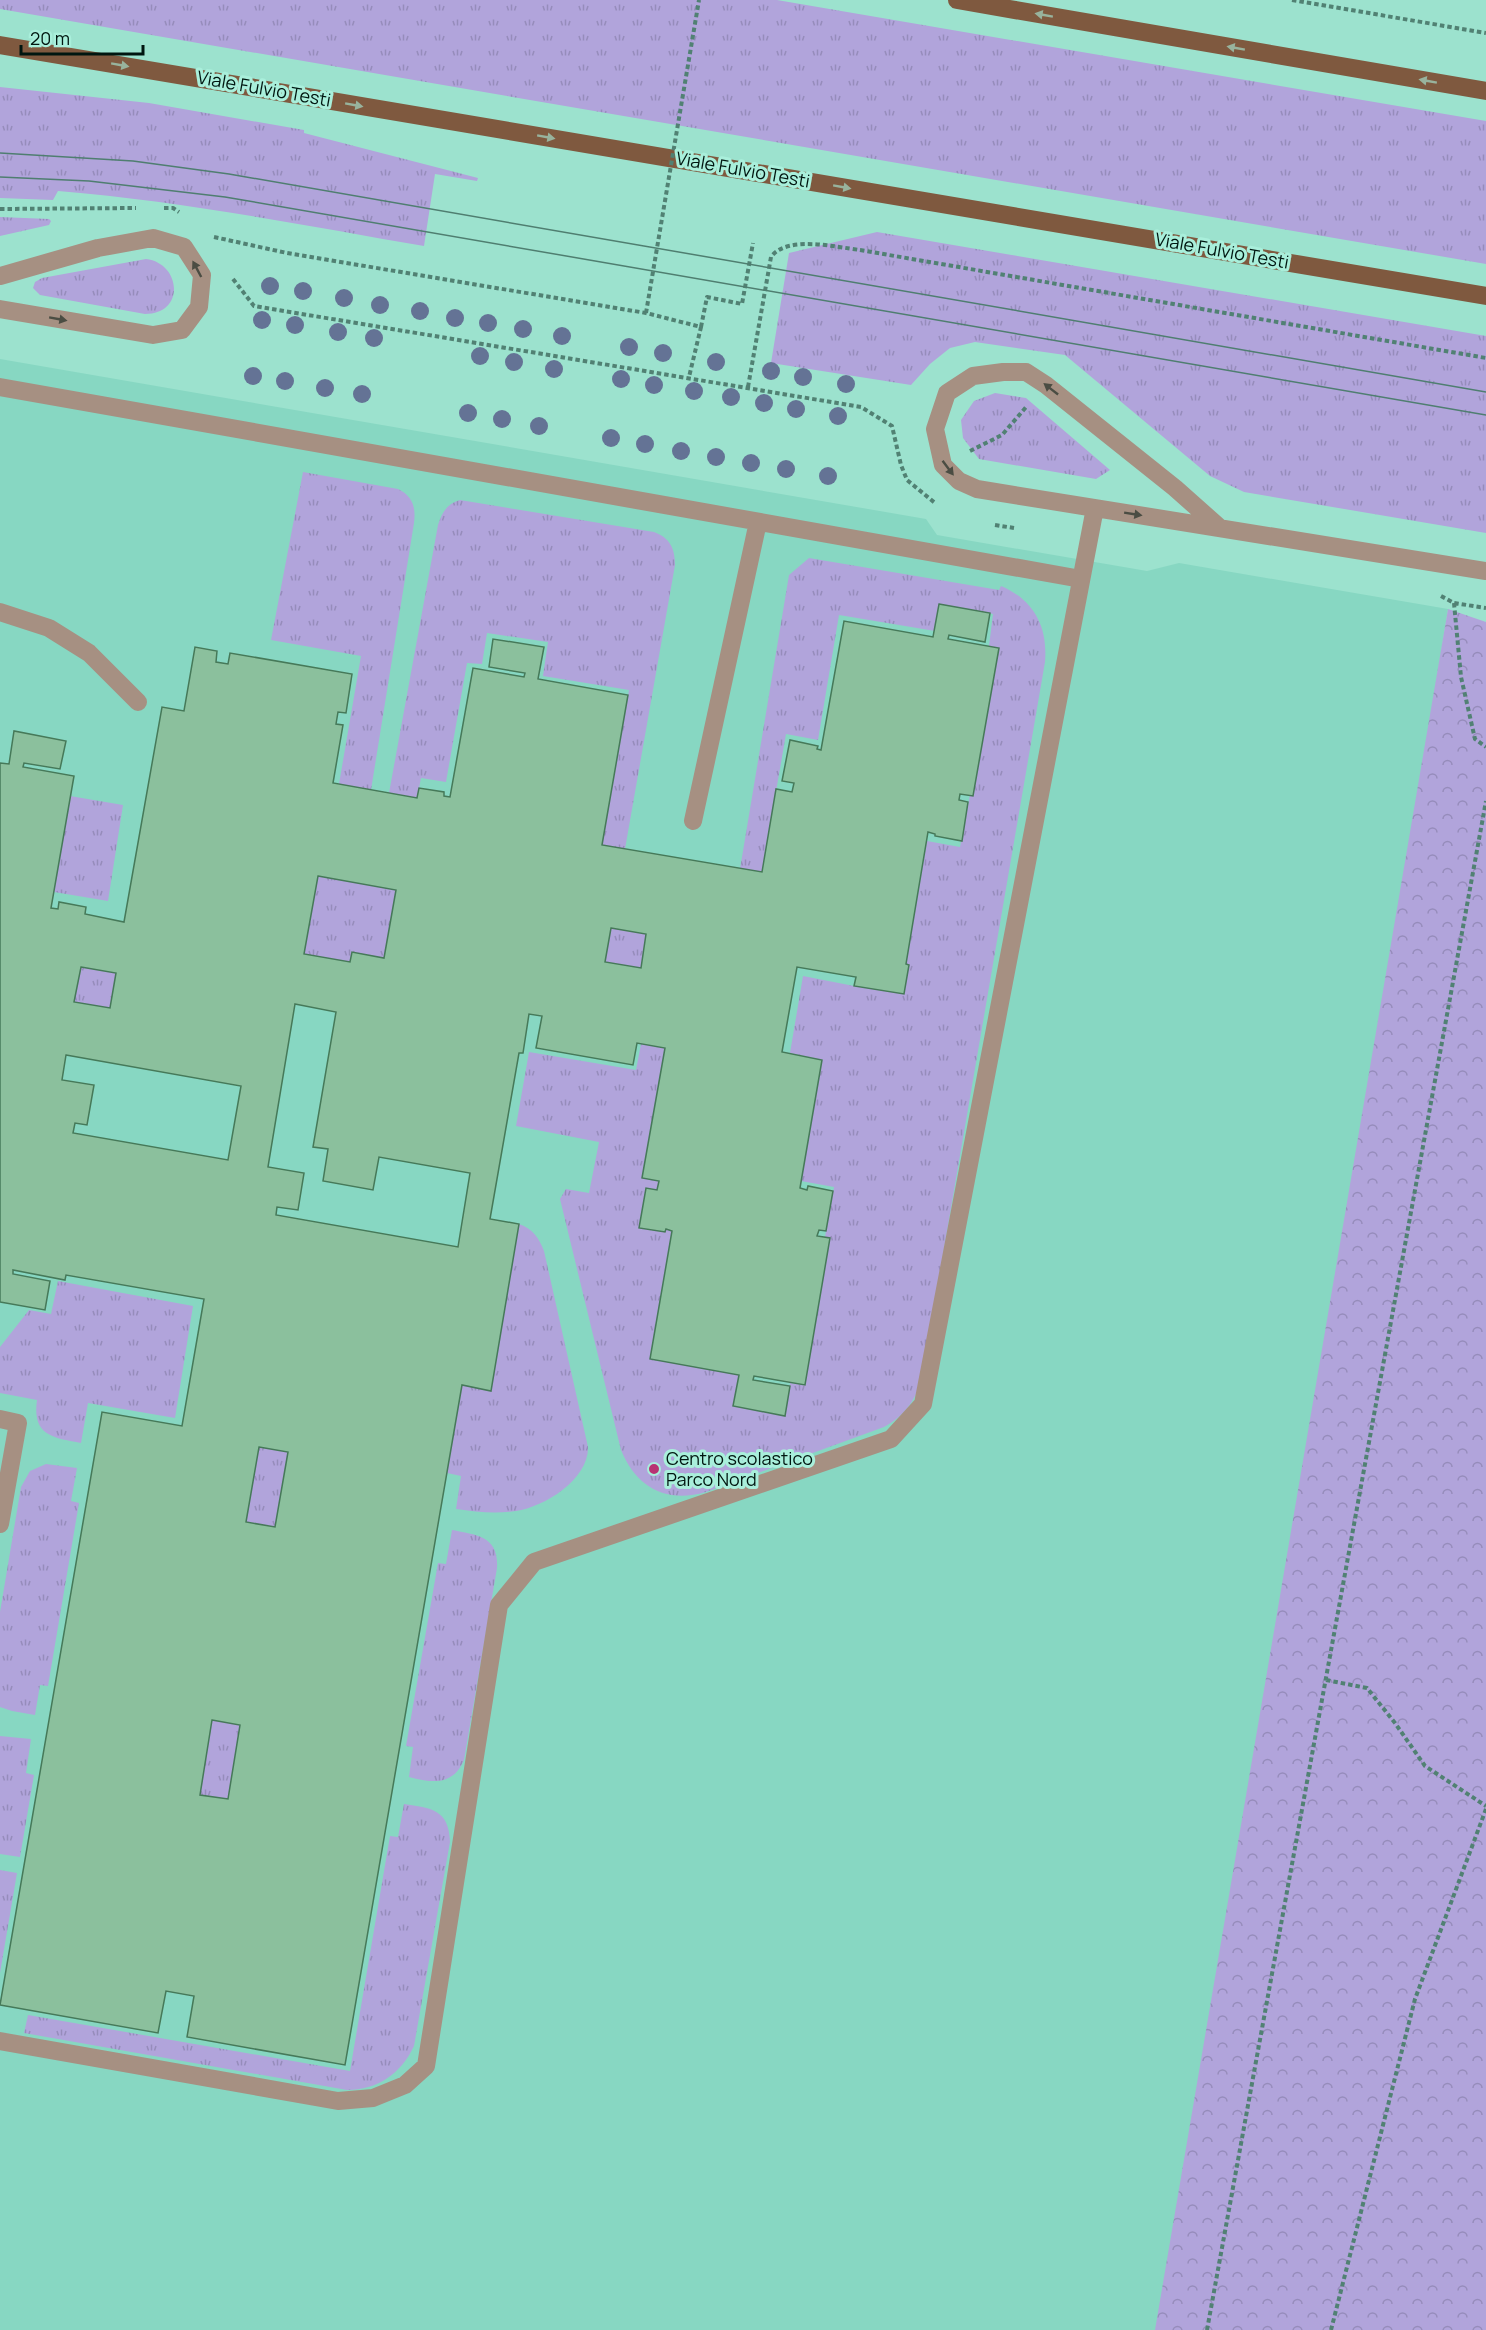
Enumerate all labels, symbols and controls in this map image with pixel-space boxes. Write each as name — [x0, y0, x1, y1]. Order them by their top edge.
one-way arrow — [1034, 10, 1053, 19]
scale bar — [21, 18, 142, 56]
text: 20 m — [30, 26, 70, 50]
one-way arrow — [1227, 43, 1246, 52]
one-way arrow — [110, 61, 129, 70]
street label: Viale Fulvio Testi — [195, 64, 333, 112]
one-way arrow — [1419, 76, 1438, 85]
one-way arrow — [344, 100, 363, 109]
one-way arrow — [536, 133, 555, 142]
street label: Viale Fulvio Testi — [674, 145, 812, 193]
one-way arrow — [832, 183, 851, 192]
street label: Viale Fulvio Testi — [1153, 226, 1291, 274]
one-way arrow — [192, 260, 202, 277]
one-way arrow — [48, 315, 67, 324]
one-way arrow — [1044, 384, 1059, 396]
one-way arrow — [942, 459, 954, 475]
one-way arrow — [1123, 510, 1142, 519]
place label: Centro scolastico Parco Nord — [666, 1446, 813, 1491]
marker: Centro scolastico Parco Nord — [647, 1462, 661, 1476]

